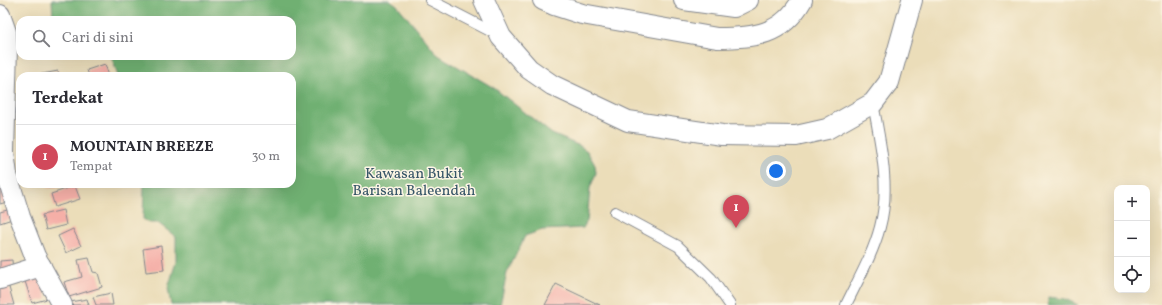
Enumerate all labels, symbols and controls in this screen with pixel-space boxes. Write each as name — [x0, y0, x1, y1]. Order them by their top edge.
search box — [16, 16, 296, 60]
icon: search — [30, 27, 52, 49]
text: Cari di sini — [62, 28, 133, 49]
text: Terdekat — [32, 87, 103, 110]
text: MOUNTAIN BREEZE — [70, 137, 214, 158]
text: 1 — [42, 148, 48, 166]
text: 30 m — [252, 148, 280, 166]
text: Tempat — [70, 158, 113, 176]
your location — [766, 161, 786, 181]
park label: Kawasan Bukit Barisan Baleendah — [353, 164, 475, 202]
map controls — [1114, 185, 1150, 293]
button: + — [1114, 185, 1150, 221]
pin: 1 — [723, 195, 749, 228]
button: − — [1114, 221, 1150, 257]
button: locate — [1114, 257, 1150, 293]

